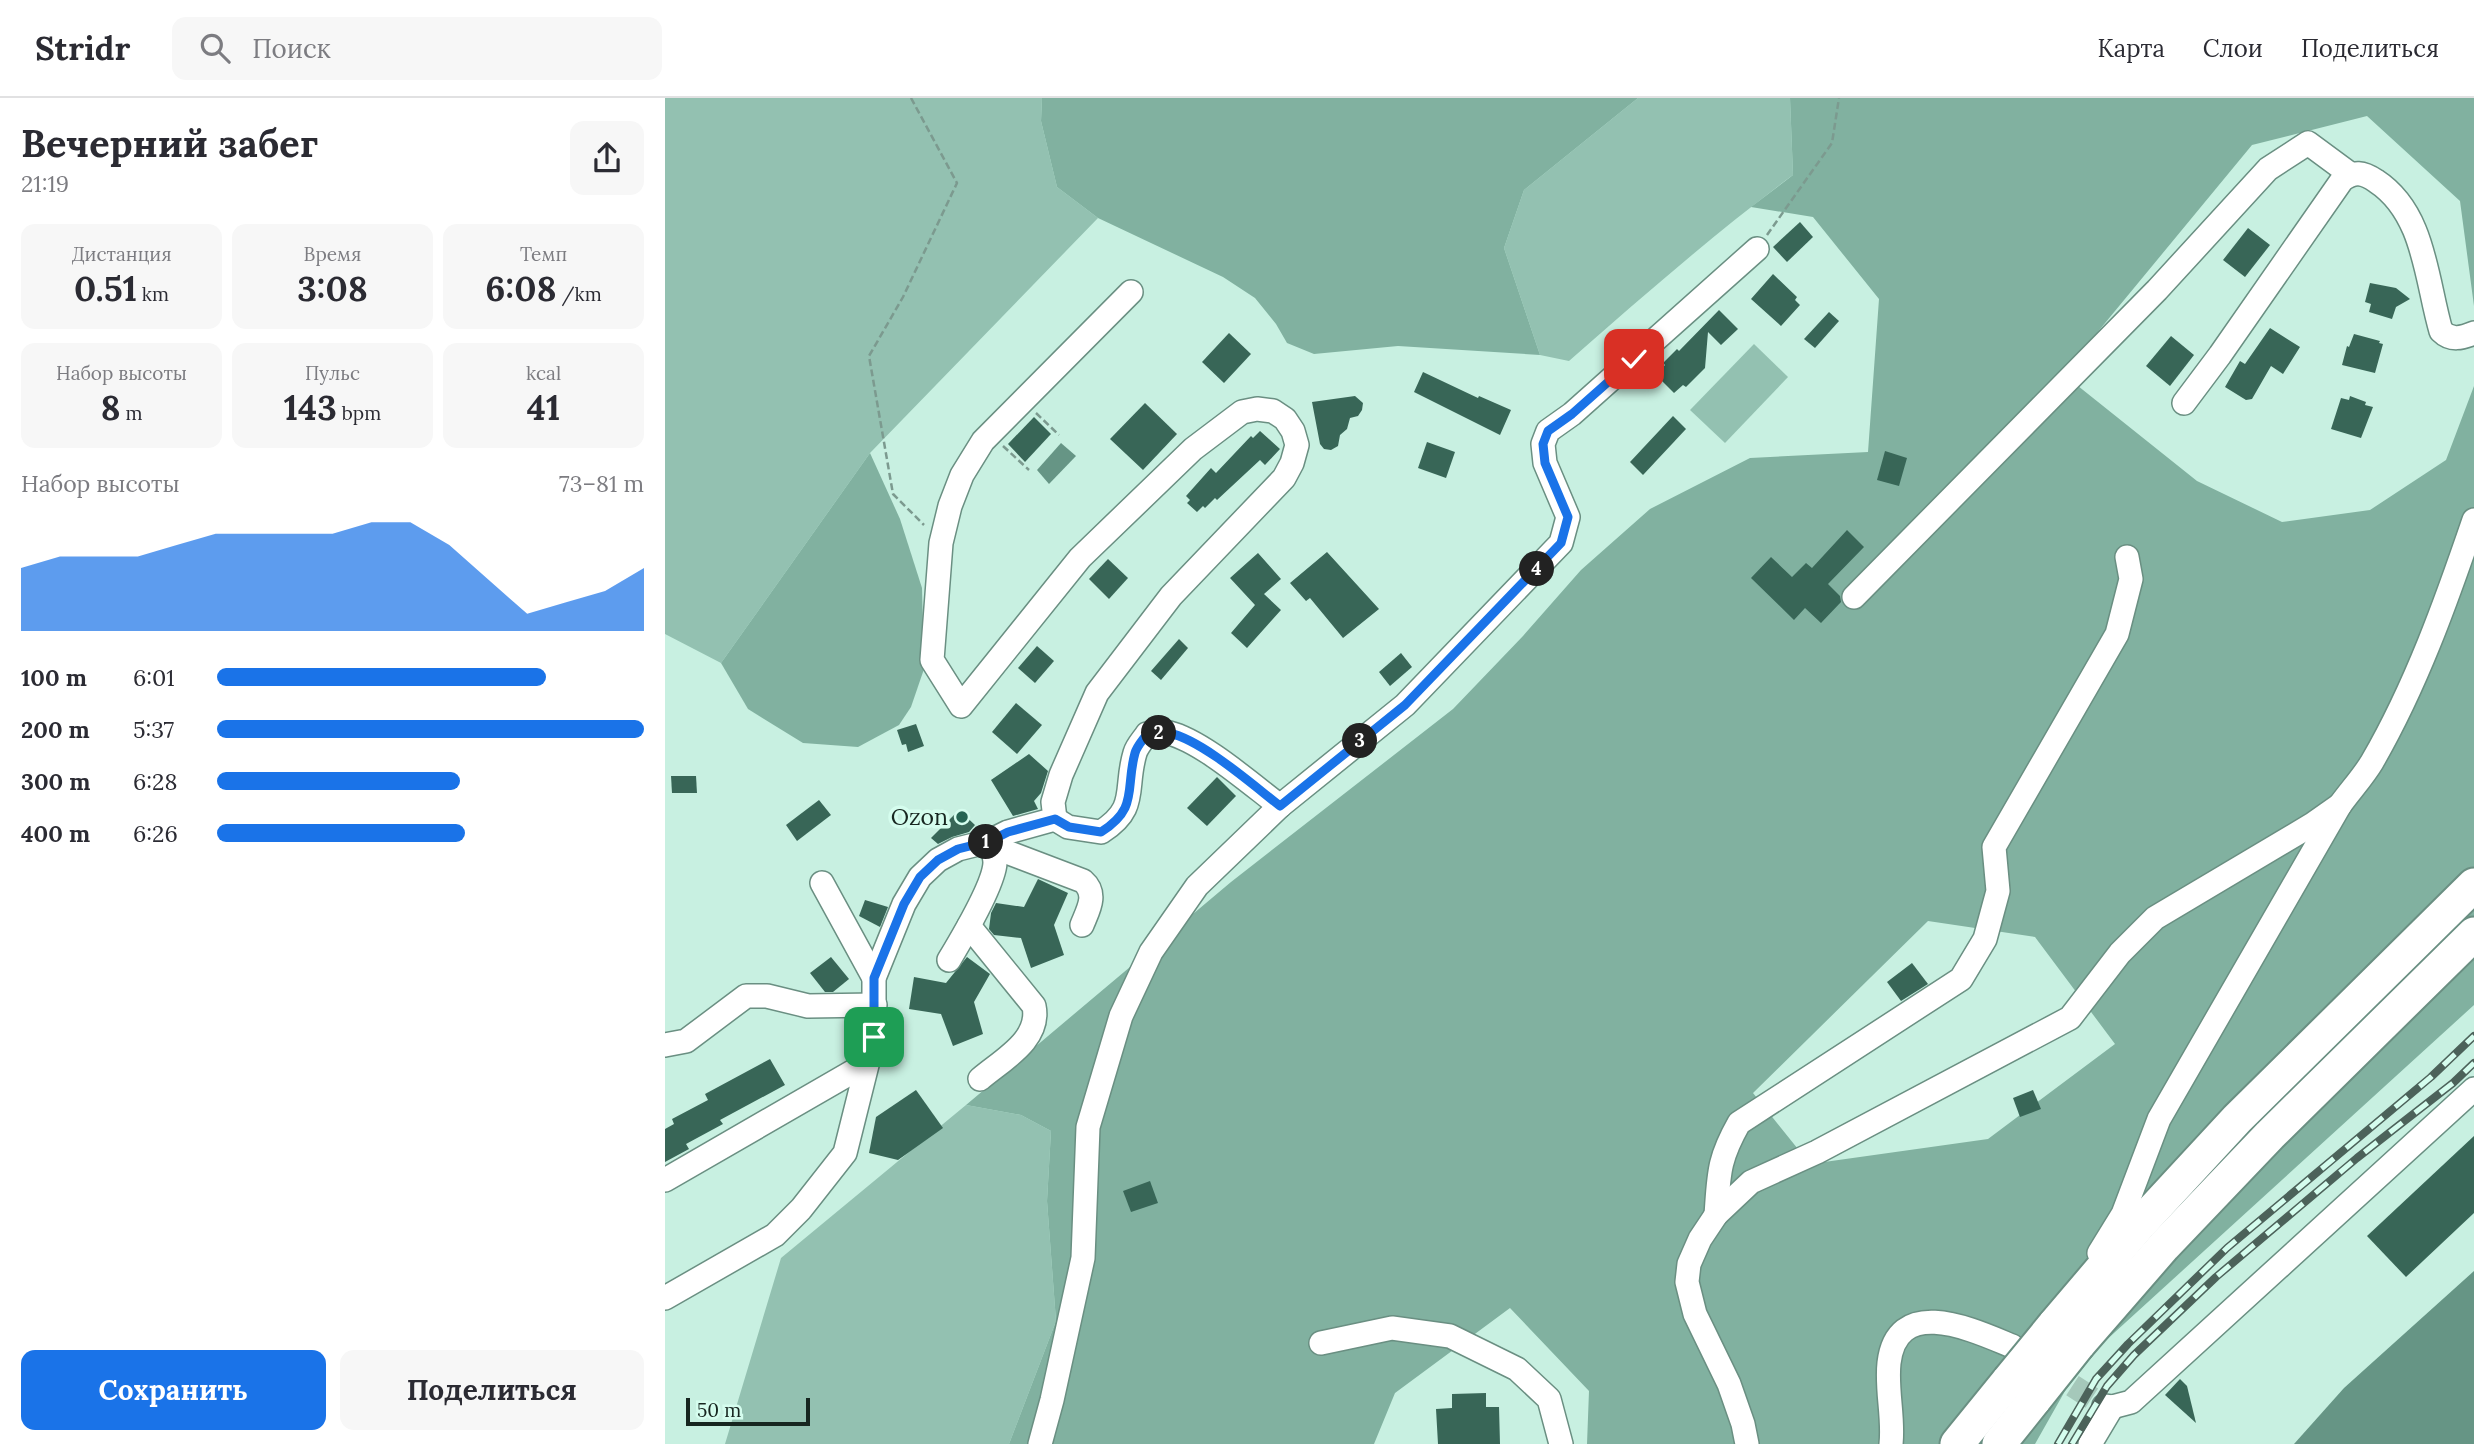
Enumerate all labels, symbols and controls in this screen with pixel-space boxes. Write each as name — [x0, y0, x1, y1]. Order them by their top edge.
search box — [172, 17, 662, 80]
text: Stridr — [35, 27, 130, 69]
icon: search — [196, 29, 234, 67]
text: Поиск — [252, 32, 331, 65]
text: Карта — [2097, 33, 2165, 64]
text: Слои — [2203, 33, 2263, 64]
text: Поделиться — [2301, 33, 2439, 64]
text: Вечерний забег — [21, 119, 319, 167]
button: share — [570, 121, 644, 195]
text: 21:19 — [21, 169, 69, 198]
text: Дистанция — [71, 242, 172, 266]
text: Время — [304, 242, 361, 266]
text: Темп — [520, 242, 567, 266]
text: 0.51 — [74, 266, 137, 311]
text: 3:08 — [297, 266, 368, 311]
text: 6:08 — [485, 266, 556, 311]
text: km — [137, 282, 169, 306]
text: /km — [556, 282, 602, 306]
pin — [1604, 329, 1664, 389]
icon: check — [1615, 340, 1653, 378]
text: Набор высоты — [56, 361, 187, 385]
text: Пульс — [305, 361, 360, 385]
text: kcal — [526, 361, 561, 385]
text: 8 — [100, 385, 121, 430]
text: 143 — [284, 385, 337, 430]
text: 41 — [527, 385, 560, 430]
text: m — [121, 401, 143, 425]
text: bpm — [337, 401, 381, 425]
text: Набор высоты — [21, 469, 179, 498]
text: 73–81 m — [559, 469, 644, 498]
pin: 4 — [1519, 552, 1555, 587]
text: 4 — [1531, 556, 1542, 580]
text: 100 m — [21, 663, 87, 692]
text: 6:01 — [133, 663, 175, 692]
text: 200 m — [21, 715, 90, 744]
text: 5:37 — [133, 715, 174, 744]
pin: 2 — [1141, 716, 1177, 750]
text: 2 — [1153, 720, 1164, 744]
pin: 3 — [1343, 724, 1377, 758]
text: 3 — [1354, 728, 1365, 752]
text: 300 m — [21, 767, 90, 796]
text: 6:28 — [133, 767, 177, 796]
place label: Ozon — [891, 802, 948, 831]
marker: Ozon — [954, 809, 970, 825]
text: 400 m — [21, 819, 90, 848]
text: 6:26 — [133, 819, 178, 848]
pin: 1 — [969, 824, 1003, 860]
text: 1 — [982, 829, 989, 853]
pin — [844, 1007, 904, 1067]
icon: arrive — [855, 1018, 893, 1056]
button: Сохранить — [21, 1350, 326, 1430]
button: Поделиться — [340, 1350, 644, 1430]
scale bar — [686, 1395, 810, 1427]
text: 50 m — [697, 1398, 741, 1422]

